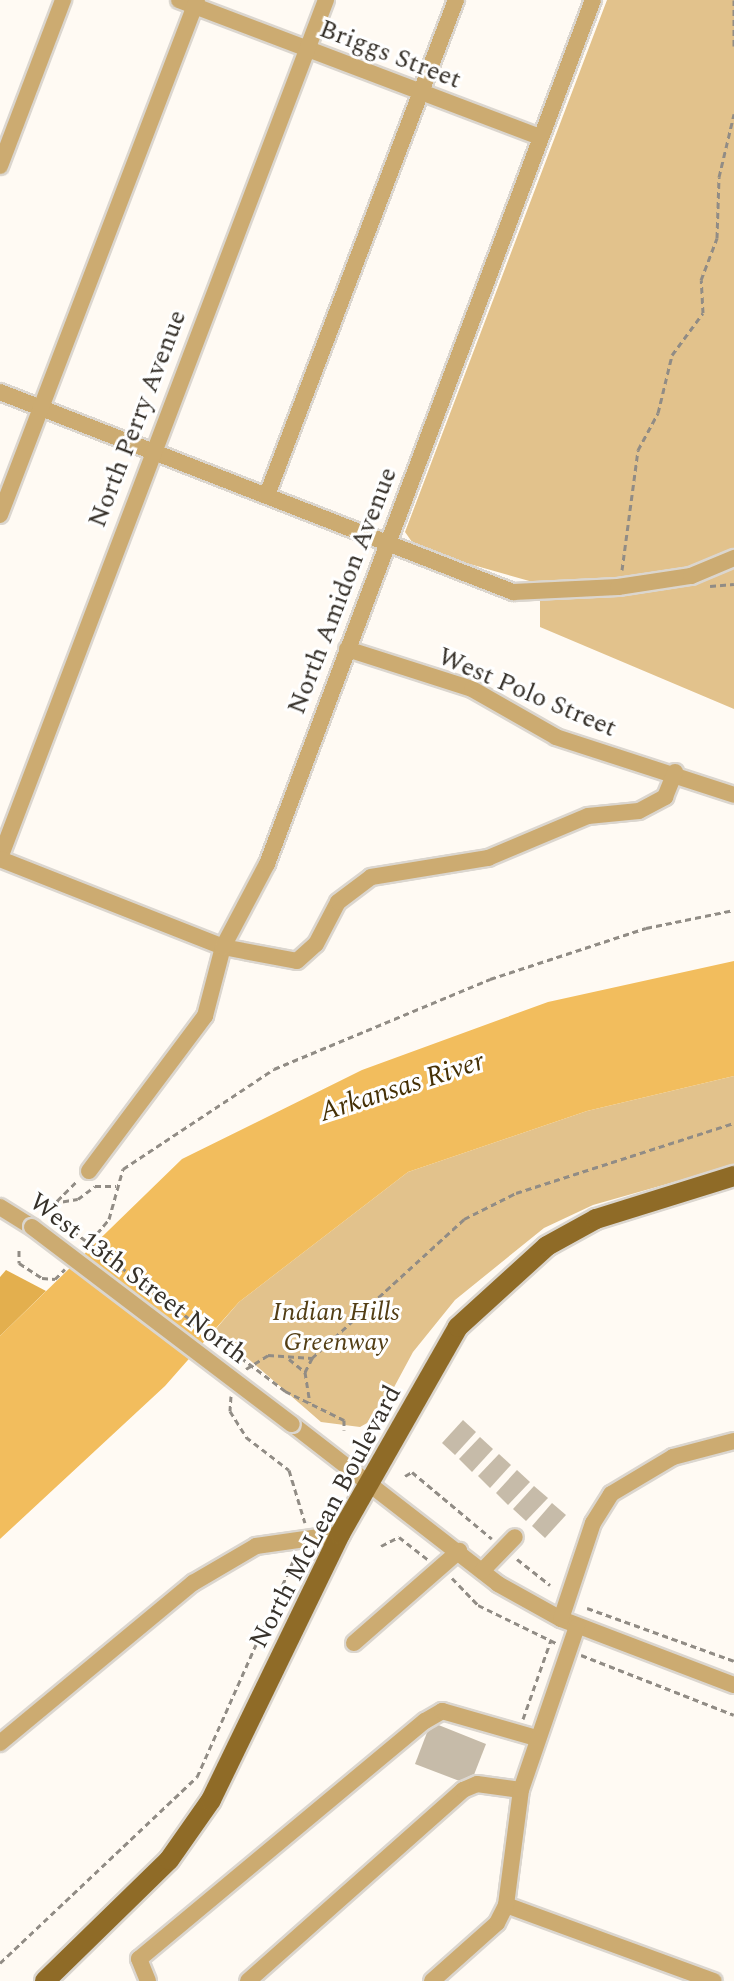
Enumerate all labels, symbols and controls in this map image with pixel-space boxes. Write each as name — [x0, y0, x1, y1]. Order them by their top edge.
street label: Briggs Street — [315, 14, 465, 96]
street label: North Perry Avenue — [82, 306, 194, 532]
street label: North Amidon Avenue — [282, 463, 404, 719]
street label: West Polo Street — [433, 641, 621, 745]
water label: Arkansas River — [315, 1045, 489, 1129]
street label: West 13th Street North — [23, 1187, 253, 1371]
park label: Indian Hills Greenway — [272, 1297, 400, 1358]
street label: North McLean Boulevard — [243, 1380, 409, 1654]

